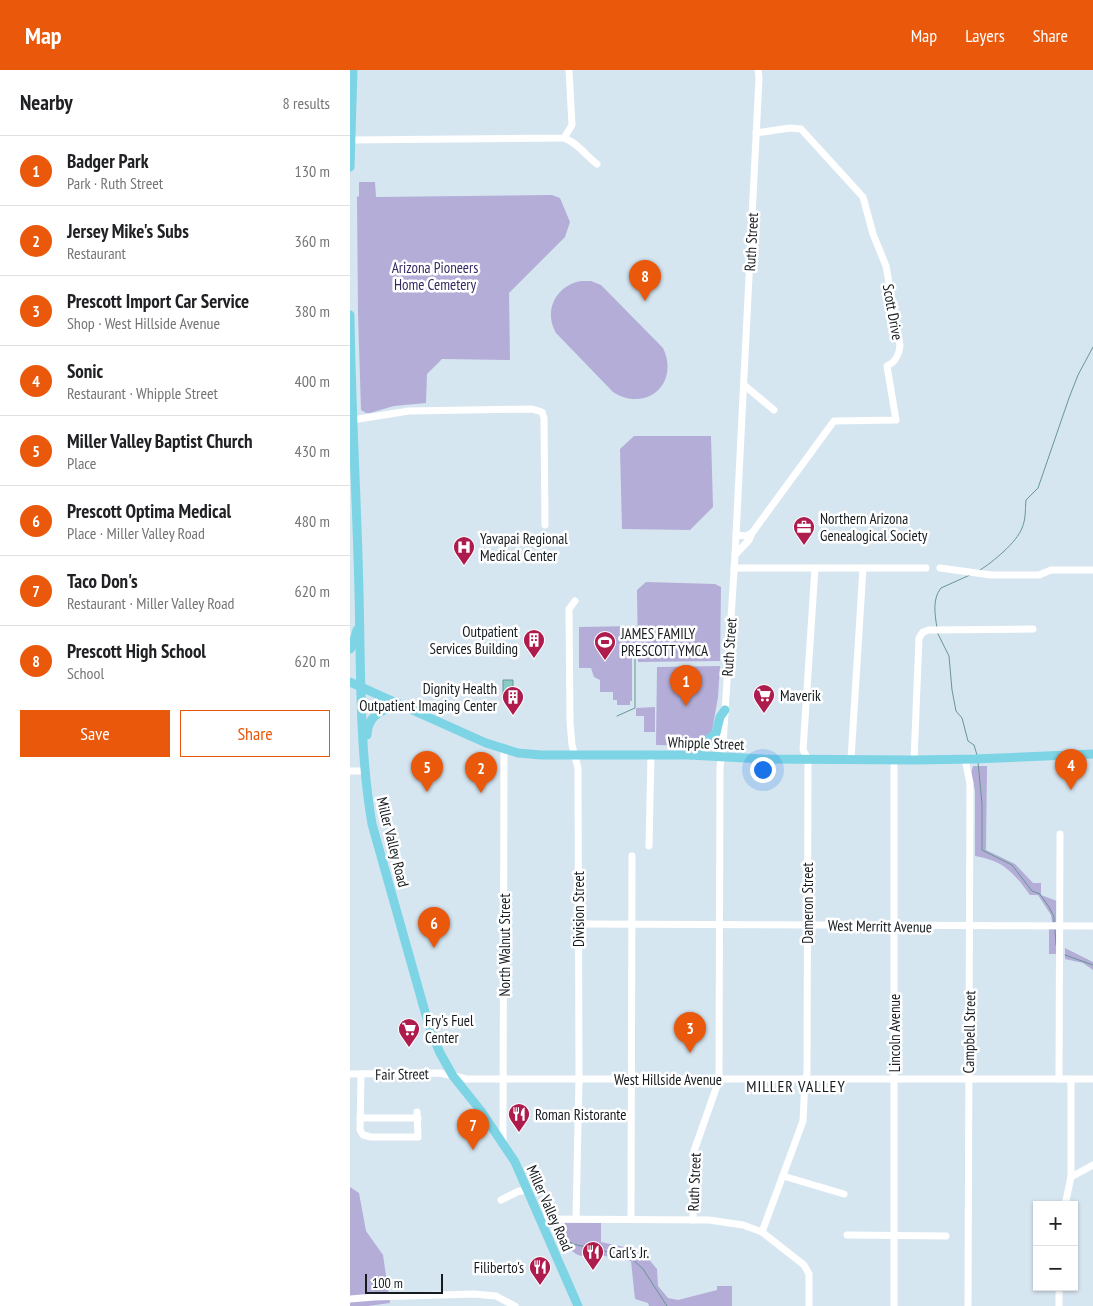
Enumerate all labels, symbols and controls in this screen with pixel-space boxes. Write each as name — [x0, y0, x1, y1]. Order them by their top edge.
text: Map — [25, 20, 62, 51]
text: Map — [911, 24, 937, 47]
text: Layers — [965, 24, 1005, 47]
text: Share — [1033, 24, 1068, 47]
text: Nearby — [20, 89, 73, 116]
text: 8 results — [283, 93, 330, 113]
text: Badger Park — [67, 149, 149, 173]
text: 1 — [32, 161, 40, 181]
text: 130 m — [295, 161, 330, 181]
text: Park · Ruth Street — [67, 173, 163, 193]
street label: Ruth Street — [740, 212, 762, 272]
text: Jersey Mike's Subs — [67, 219, 189, 243]
text: 2 — [32, 231, 40, 251]
text: 360 m — [295, 231, 330, 251]
text: Restaurant — [67, 243, 126, 263]
park label: Arizona Pioneers Home Cemetery — [392, 258, 478, 294]
pin: 8 — [629, 260, 661, 301]
street label: Scott Drive — [879, 282, 907, 342]
text: Prescott Import Car Service — [67, 289, 249, 313]
text: 3 — [32, 301, 40, 321]
text: 380 m — [295, 301, 330, 321]
text: Shop · West Hillside Avenue — [67, 313, 220, 333]
text: Sonic — [67, 359, 103, 383]
text: 4 — [32, 371, 40, 391]
text: 400 m — [295, 371, 330, 391]
text: Restaurant · Whipple Street — [67, 383, 218, 403]
text: Miller Valley Baptist Church — [67, 429, 253, 453]
text: 5 — [32, 441, 40, 461]
text: 430 m — [295, 441, 330, 461]
text: Place — [67, 453, 96, 473]
text: Prescott Optima Medical — [67, 499, 231, 523]
place label: Northern Arizona Genealogical Society — [820, 509, 928, 545]
text: 6 — [32, 511, 40, 531]
text: 480 m — [295, 511, 330, 531]
office icon: Northern Arizona Genealogical Society — [792, 515, 816, 546]
text: Place · Miller Valley Road — [67, 523, 205, 543]
place label: Yavapai Regional Medical Center — [480, 529, 568, 565]
hospital icon: Yavapai Regional Medical Center — [452, 535, 476, 566]
text: Taco Don's — [67, 569, 138, 593]
text: 7 — [32, 581, 40, 601]
text: 620 m — [295, 581, 330, 601]
text: Restaurant · Miller Valley Road — [67, 593, 235, 613]
street label: Ruth Street — [717, 617, 741, 677]
place label: Outpatient Services Building — [430, 622, 518, 658]
place label: JAMES FAMILY PRESCOTT YMCA — [620, 624, 709, 660]
building icon: Outpatient Services Building — [522, 628, 546, 659]
sports icon: JAMES FAMILY PRESCOTT YMCA — [593, 630, 617, 661]
text: Prescott High School — [67, 639, 206, 663]
text: 8 — [32, 651, 40, 671]
text: 620 m — [295, 651, 330, 671]
text: School — [67, 663, 104, 683]
pin: 1 — [670, 665, 702, 706]
place label: Dignity Health Outpatient Imaging Center — [359, 679, 498, 715]
supermarket icon: Maverik — [752, 683, 776, 714]
building icon: Dignity Health Outpatient Imaging Center — [501, 685, 525, 716]
place label: Maverik — [780, 686, 821, 705]
button: Save — [20, 710, 170, 757]
button: Share — [180, 710, 330, 757]
street label: Whipple Street — [667, 732, 745, 754]
pin: 4 — [1055, 749, 1087, 790]
pin: 5 — [411, 751, 443, 792]
pin: 2 — [465, 752, 497, 793]
your location — [750, 757, 776, 783]
street label: Miller Valley Road — [373, 795, 413, 889]
street label: Dameron Street — [798, 862, 817, 944]
street label: Division Street — [569, 871, 588, 947]
street label: North Walnut Street — [495, 893, 514, 997]
pin: 6 — [418, 907, 450, 948]
street label: West Merritt Avenue — [828, 916, 932, 936]
street label: Campbell Street — [959, 990, 979, 1074]
street label: Lincoln Avenue — [885, 994, 904, 1072]
place label: Fry's Fuel Center — [425, 1011, 474, 1047]
pin: 3 — [674, 1012, 706, 1053]
supermarket icon: Fry's Fuel Center — [397, 1017, 421, 1048]
street label: Fair Street — [375, 1064, 429, 1084]
street label: West Hillside Avenue — [614, 1070, 722, 1089]
district label: MILLER VALLEY — [746, 1076, 846, 1096]
restaurant icon: Roman Ristorante — [507, 1102, 531, 1133]
place label: Roman Ristorante — [535, 1105, 627, 1124]
pin: 7 — [457, 1109, 489, 1150]
street label: Ruth Street — [683, 1152, 705, 1212]
street label: Miller Valley Road — [523, 1162, 577, 1254]
map controls — [1033, 1201, 1078, 1291]
button: + — [1033, 1201, 1078, 1246]
restaurant icon: Carl's Jr. — [581, 1240, 605, 1271]
place label: Carl's Jr. — [609, 1243, 649, 1262]
button: − — [1033, 1246, 1078, 1291]
restaurant icon: Filiberto's — [528, 1255, 552, 1286]
place label: Filiberto's — [474, 1258, 524, 1277]
scale bar — [365, 1271, 442, 1294]
text: 100 m — [372, 1274, 403, 1292]

